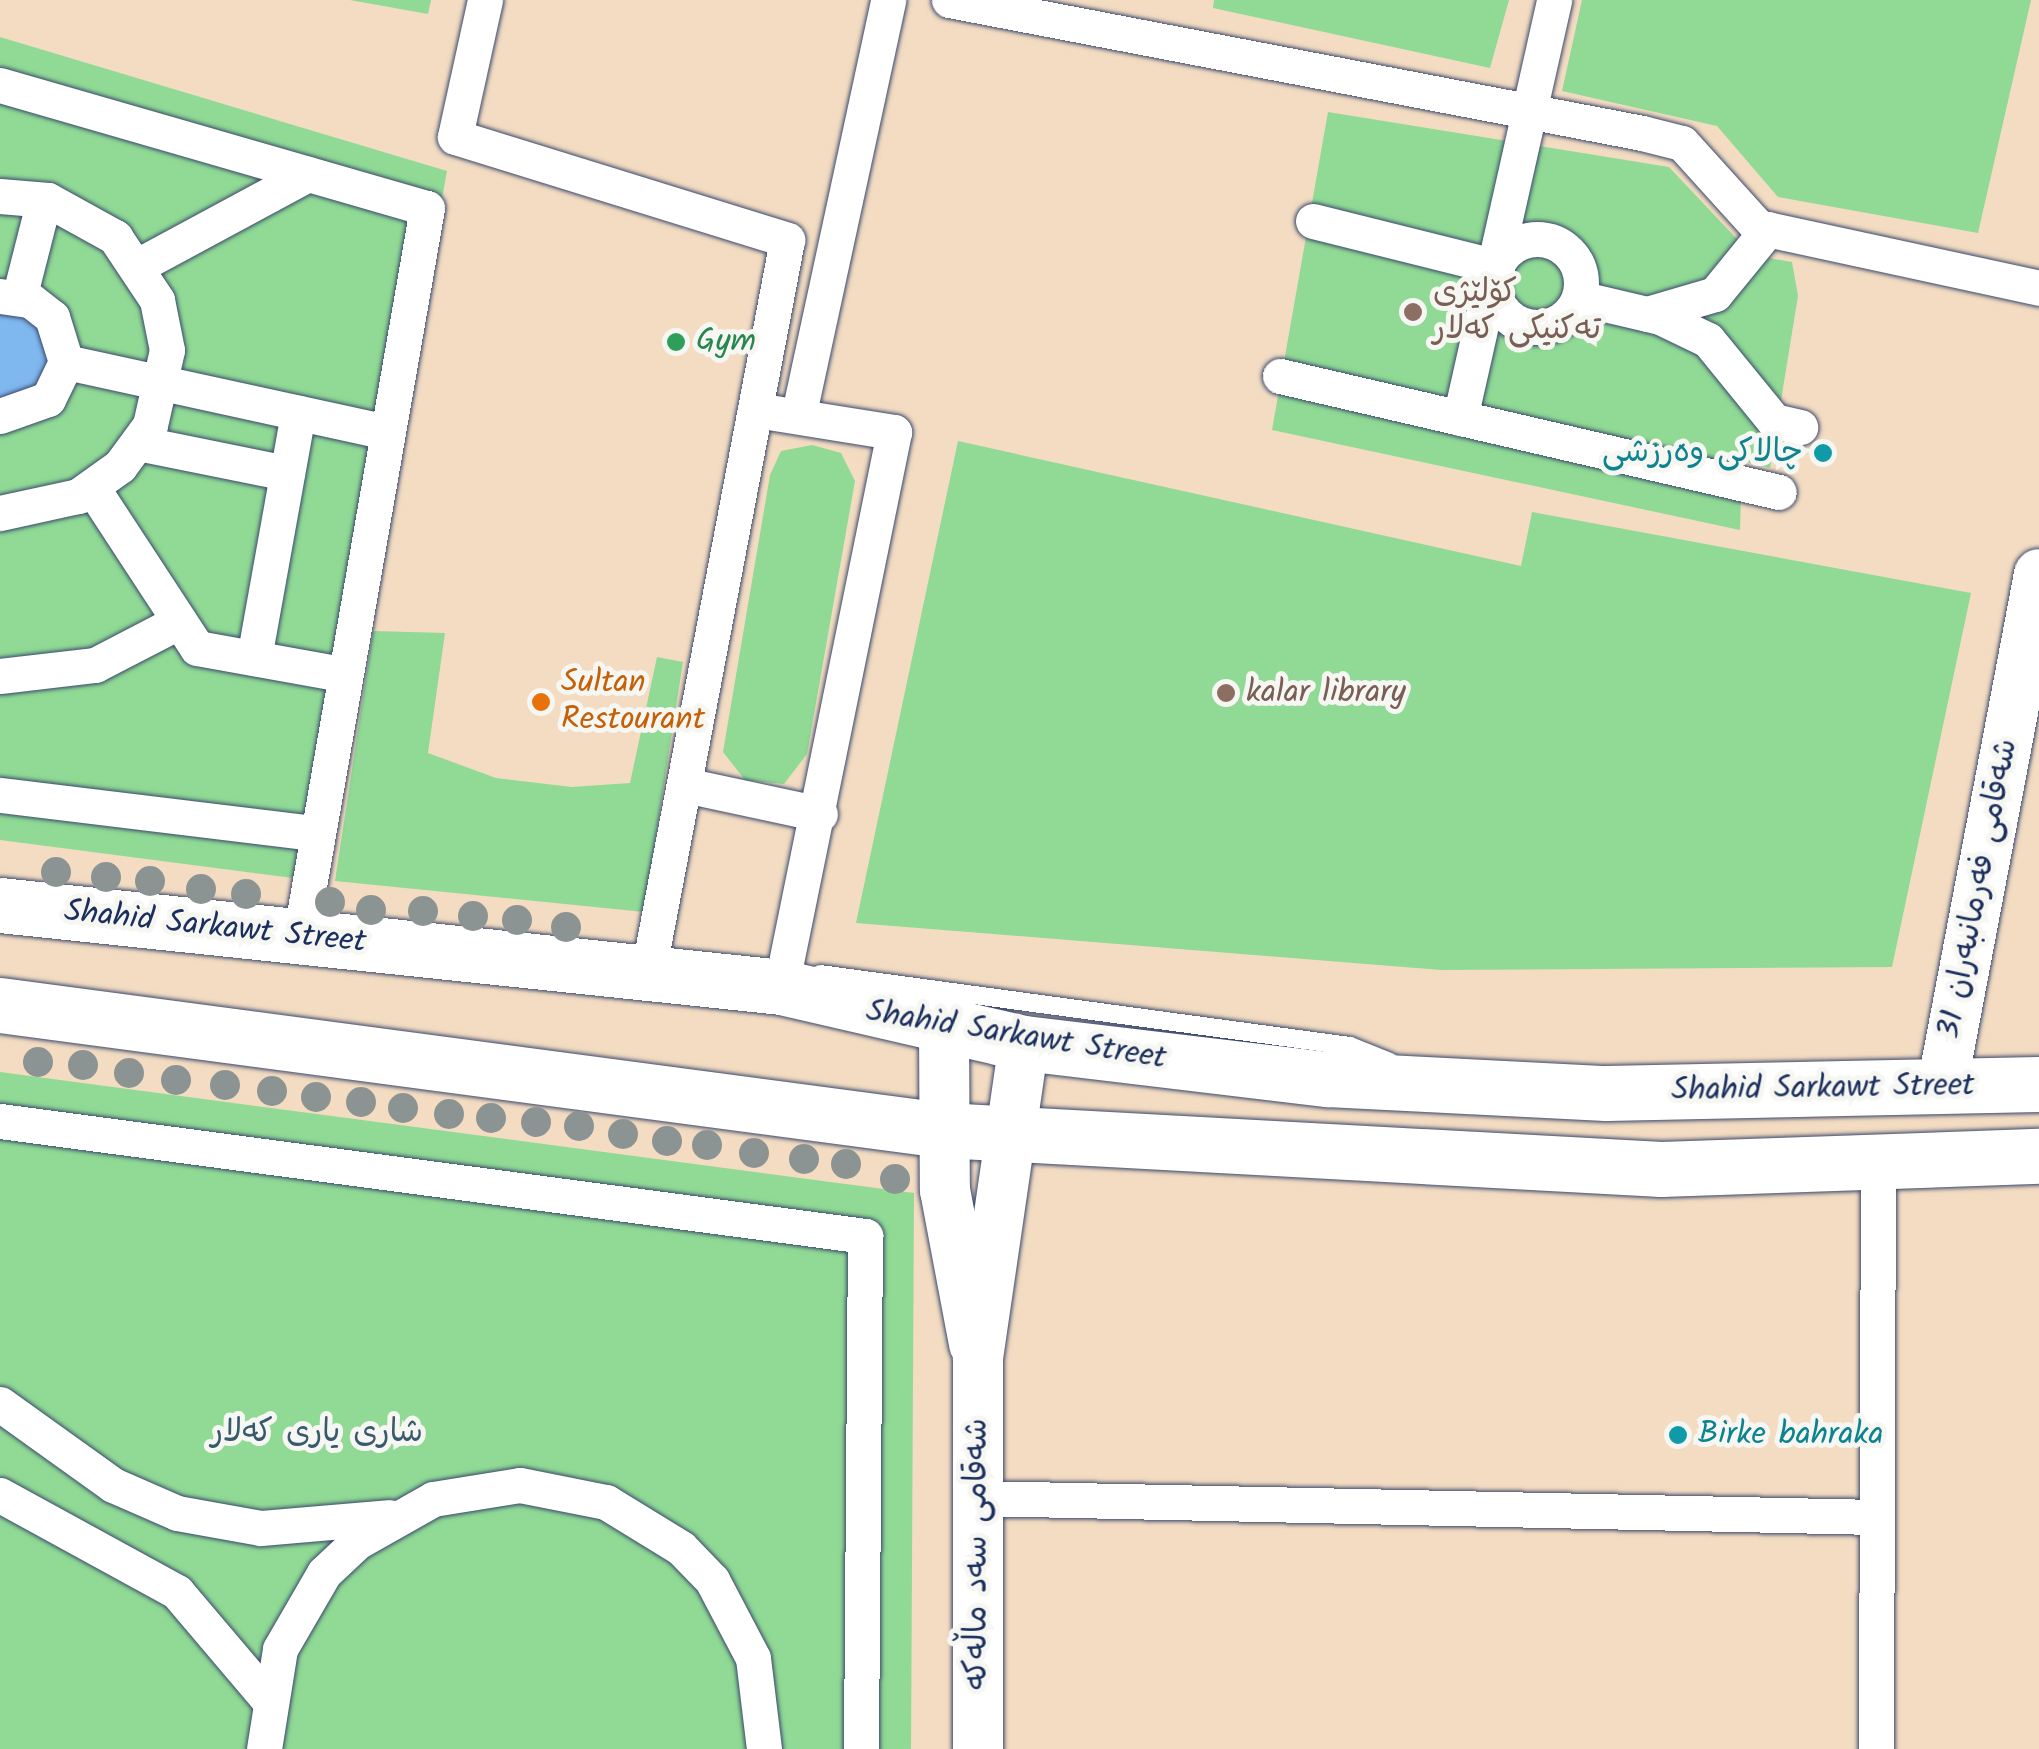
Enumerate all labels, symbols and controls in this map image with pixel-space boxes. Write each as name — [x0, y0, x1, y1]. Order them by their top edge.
place label: کۆلێژی تەکنیکی کەلار — [1433, 275, 1601, 350]
marker: کۆلێژی تەکنیکی کەلار — [1402, 301, 1424, 323]
place label: Gym — [696, 323, 756, 361]
marker: Gym — [665, 331, 687, 353]
place label: چالاکی وەرزشی — [1602, 434, 1803, 472]
marker: چالاکی وەرزشی — [1812, 442, 1834, 464]
place label: Sultan Restourant — [561, 665, 705, 740]
place label: kalar library — [1246, 674, 1406, 712]
marker: kalar library — [1215, 682, 1237, 704]
marker: Sultan Restourant — [530, 691, 552, 713]
street label: شەقامی فەرمانبەران 31 — [1931, 736, 2027, 1042]
street label: Shahid Sarkawt Street — [62, 893, 368, 963]
street label: Shahid Sarkawt Street — [863, 993, 1169, 1079]
street label: Shahid Sarkawt Street — [1671, 1067, 1975, 1111]
park label: شاری یاری کەلار — [211, 1414, 423, 1452]
place label: Birke bahraka — [1698, 1416, 1883, 1454]
street label: شەقامی سەد ماڵەکە — [959, 1418, 997, 1690]
marker: Birke bahraka — [1667, 1424, 1689, 1446]

